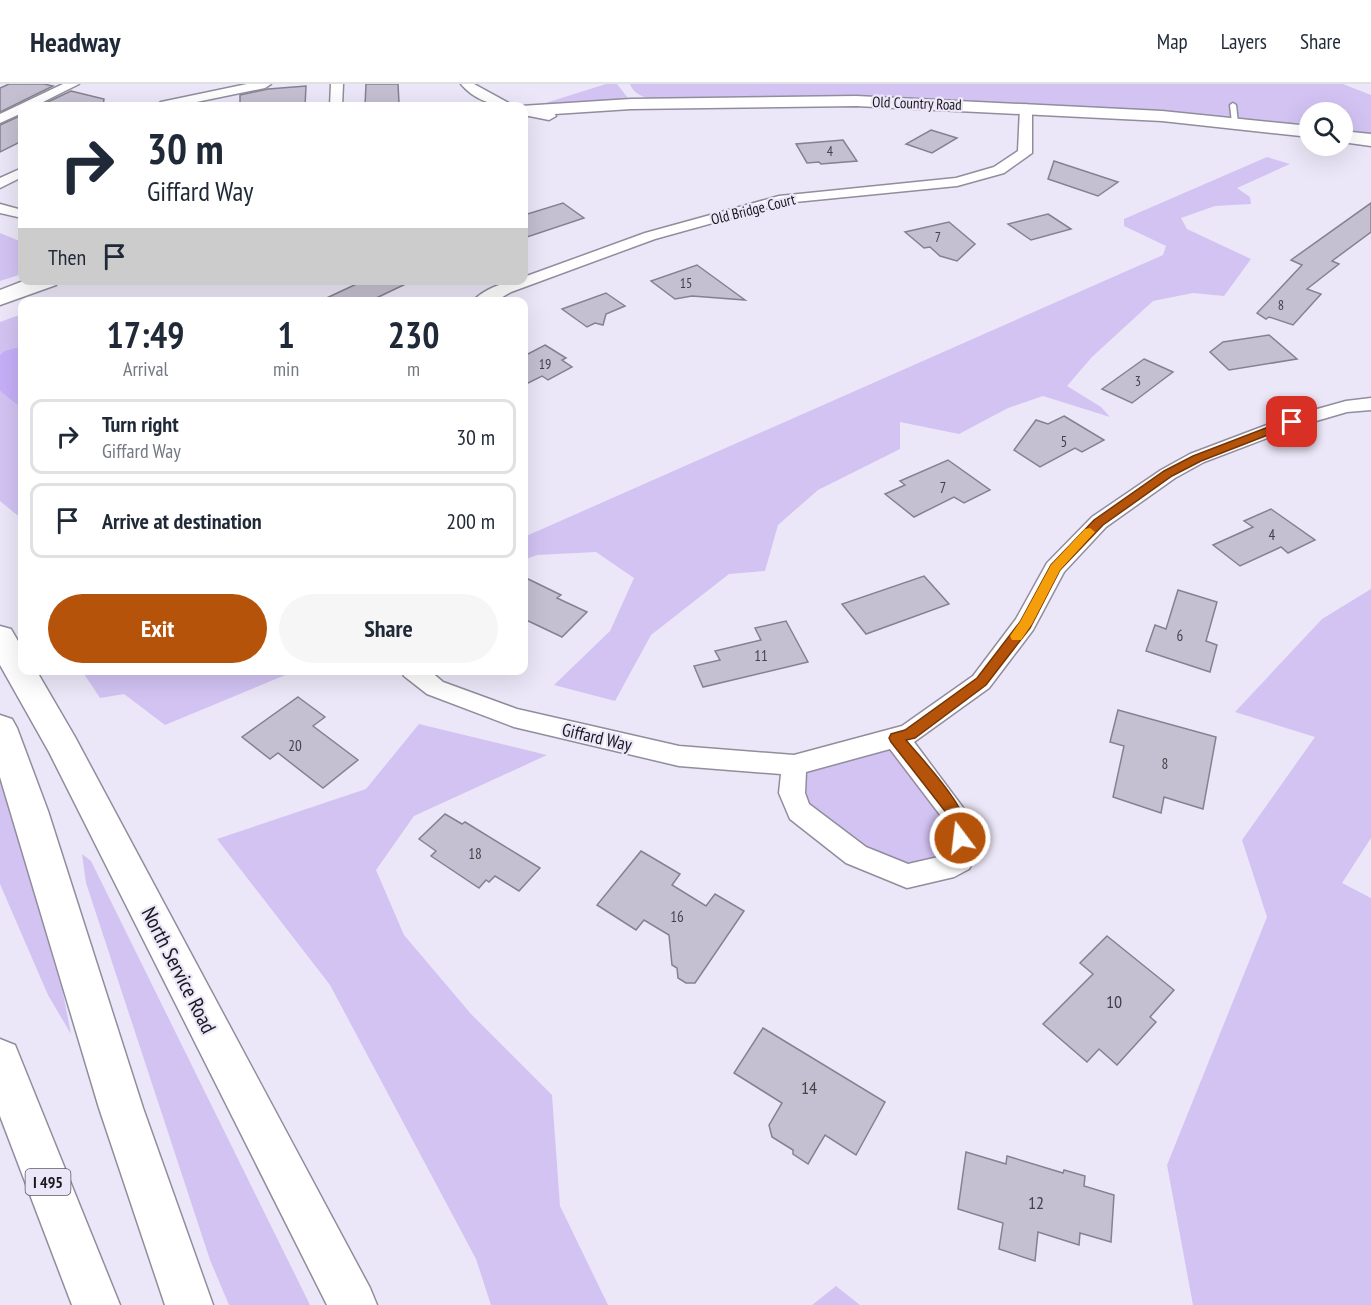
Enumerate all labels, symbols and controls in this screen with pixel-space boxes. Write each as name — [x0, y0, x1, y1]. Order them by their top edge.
text: Headway — [30, 23, 120, 60]
text: Map — [1157, 28, 1188, 55]
text: Layers — [1221, 28, 1267, 55]
text: Share — [1300, 28, 1341, 55]
street label: Old Country Road — [872, 92, 962, 114]
map controls — [1299, 102, 1353, 156]
button: search — [1299, 102, 1353, 156]
text: 30 m — [147, 121, 224, 176]
icon: right — [48, 126, 126, 204]
house number: 4 — [827, 142, 834, 160]
text: Giffard Way — [147, 174, 253, 208]
street label: Old Bridge Court — [709, 189, 797, 229]
house number: 7 — [935, 228, 941, 246]
icon: arrive — [98, 240, 131, 273]
text: Then — [48, 243, 86, 271]
house number: 15 — [680, 274, 692, 292]
house number: 8 — [1278, 296, 1284, 314]
text: 17:49 — [107, 311, 184, 358]
text: 1 — [277, 311, 295, 358]
text: 230 — [388, 311, 439, 358]
house number: 19 — [539, 355, 551, 373]
text: Arrival — [123, 356, 168, 382]
text: min — [273, 356, 299, 382]
text: m — [407, 356, 420, 382]
house number: 3 — [1135, 372, 1141, 390]
pin — [1266, 396, 1317, 447]
icon: arrive — [1275, 405, 1308, 438]
text: Turn right — [102, 410, 179, 438]
icon: right — [51, 420, 84, 453]
text: 30 m — [456, 423, 495, 451]
house number: 5 — [1061, 432, 1067, 451]
text: Giffard Way — [102, 438, 181, 464]
house number: 7 — [940, 478, 946, 497]
icon: arrive — [51, 504, 84, 537]
text: Arrive at destination — [102, 507, 262, 535]
text: 200 m — [446, 507, 495, 535]
house number: 4 — [1269, 525, 1276, 544]
button: Exit — [48, 594, 267, 663]
button: Share — [279, 594, 498, 663]
house number: 6 — [1177, 626, 1184, 645]
house number: 11 — [754, 646, 768, 665]
street label: Giffard Way — [560, 718, 634, 756]
house number: 20 — [288, 736, 302, 755]
house number: 8 — [1162, 754, 1168, 773]
position arrow — [928, 806, 992, 870]
house number: 18 — [468, 844, 482, 863]
street label: North Service Road — [136, 902, 222, 1038]
house number: 16 — [670, 907, 684, 926]
house number: 10 — [1106, 990, 1122, 1013]
house number: 14 — [801, 1076, 817, 1099]
road number: I 495 — [26, 1169, 70, 1195]
house number: 12 — [1028, 1191, 1044, 1214]

